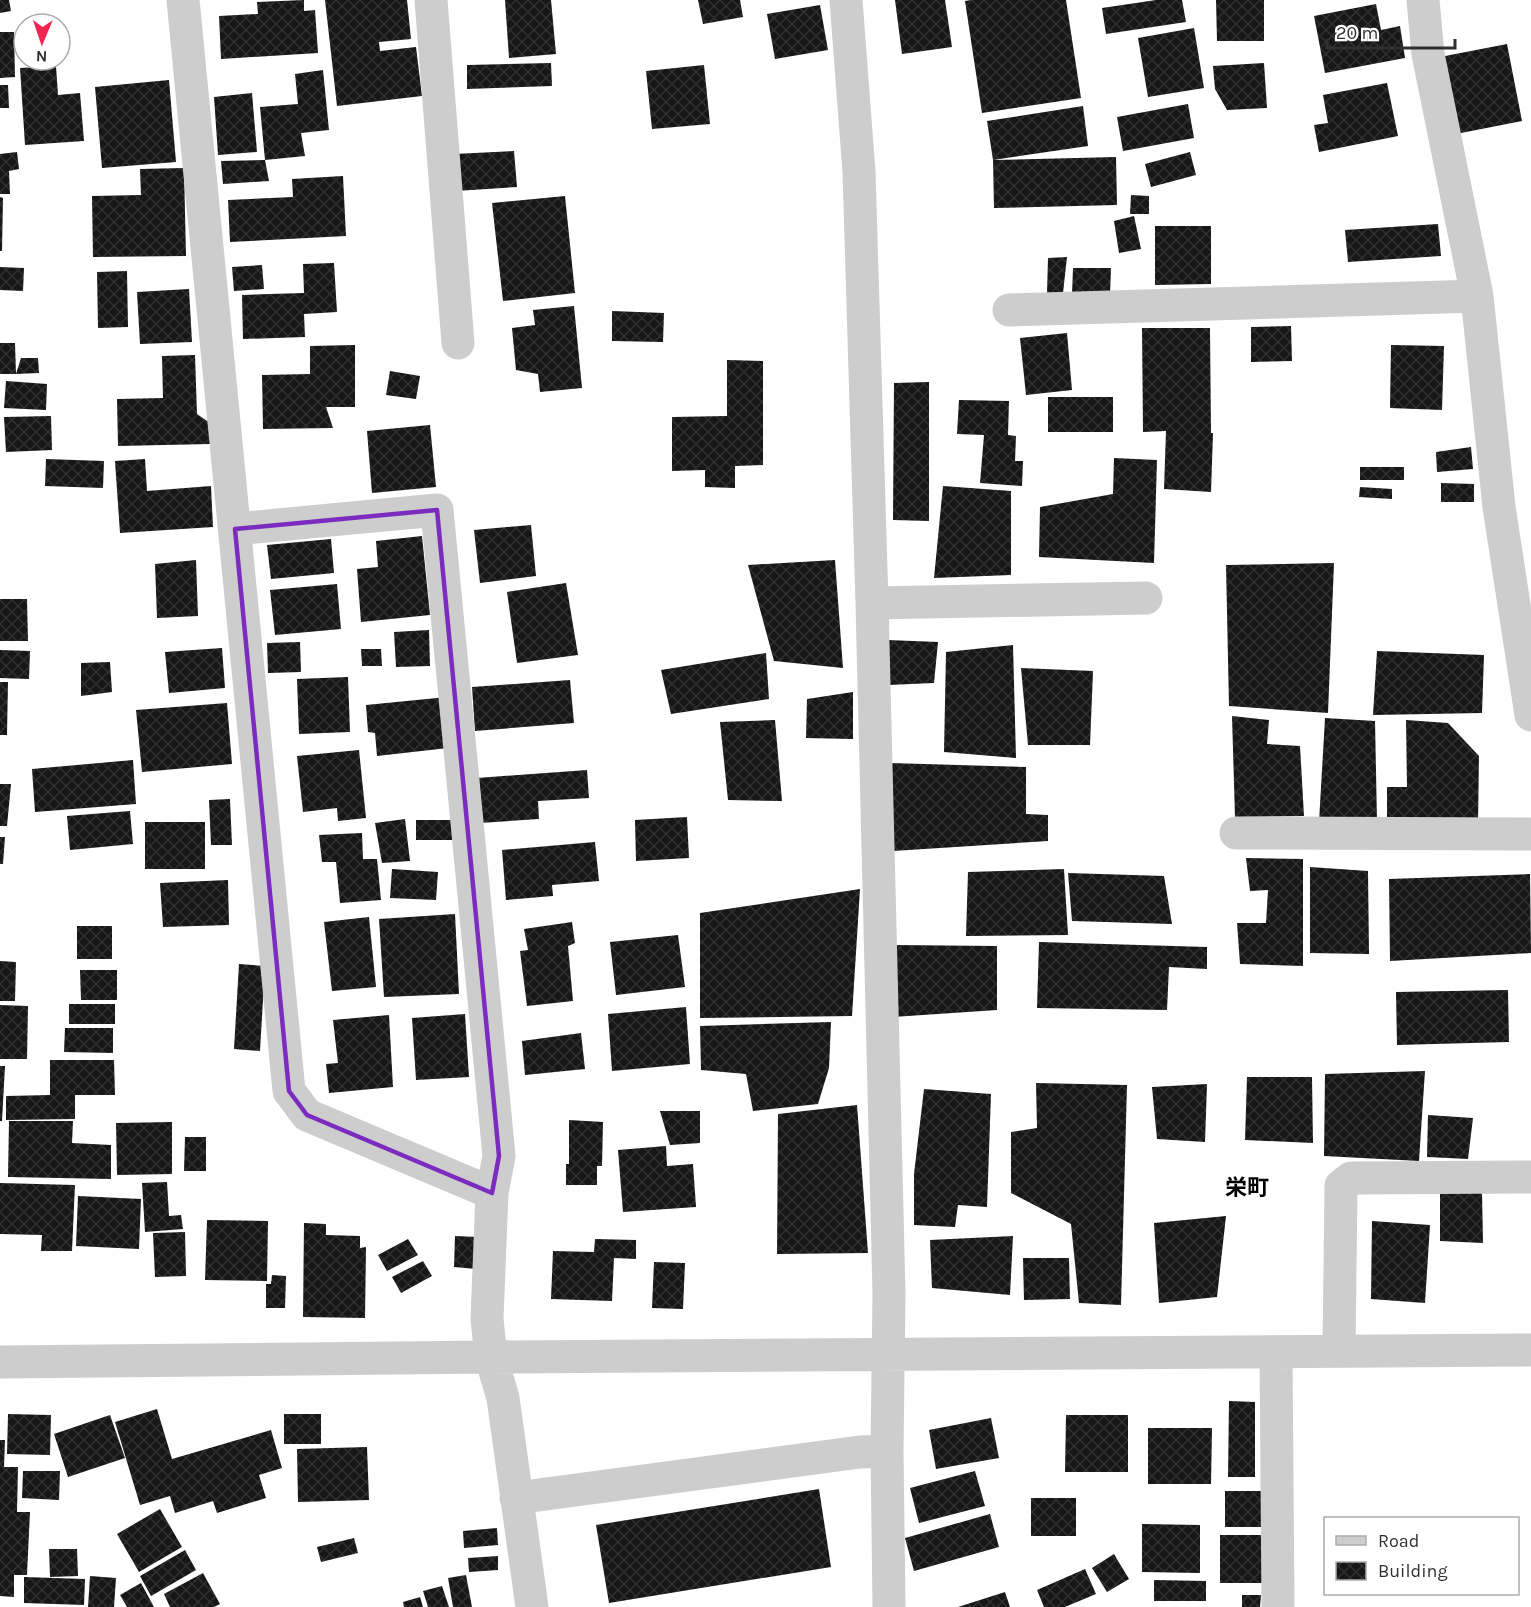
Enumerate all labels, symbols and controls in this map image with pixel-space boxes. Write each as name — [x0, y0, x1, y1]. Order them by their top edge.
north arrow — [12, 12, 72, 72]
scale bar — [1327, 12, 1454, 50]
text: 20 m — [1336, 22, 1378, 44]
text: N — [35, 47, 48, 66]
district label: 栄町 — [1225, 1175, 1269, 1201]
legend — [1324, 1517, 1519, 1595]
text: Road — [1378, 1530, 1419, 1552]
text: Building — [1378, 1560, 1448, 1582]

